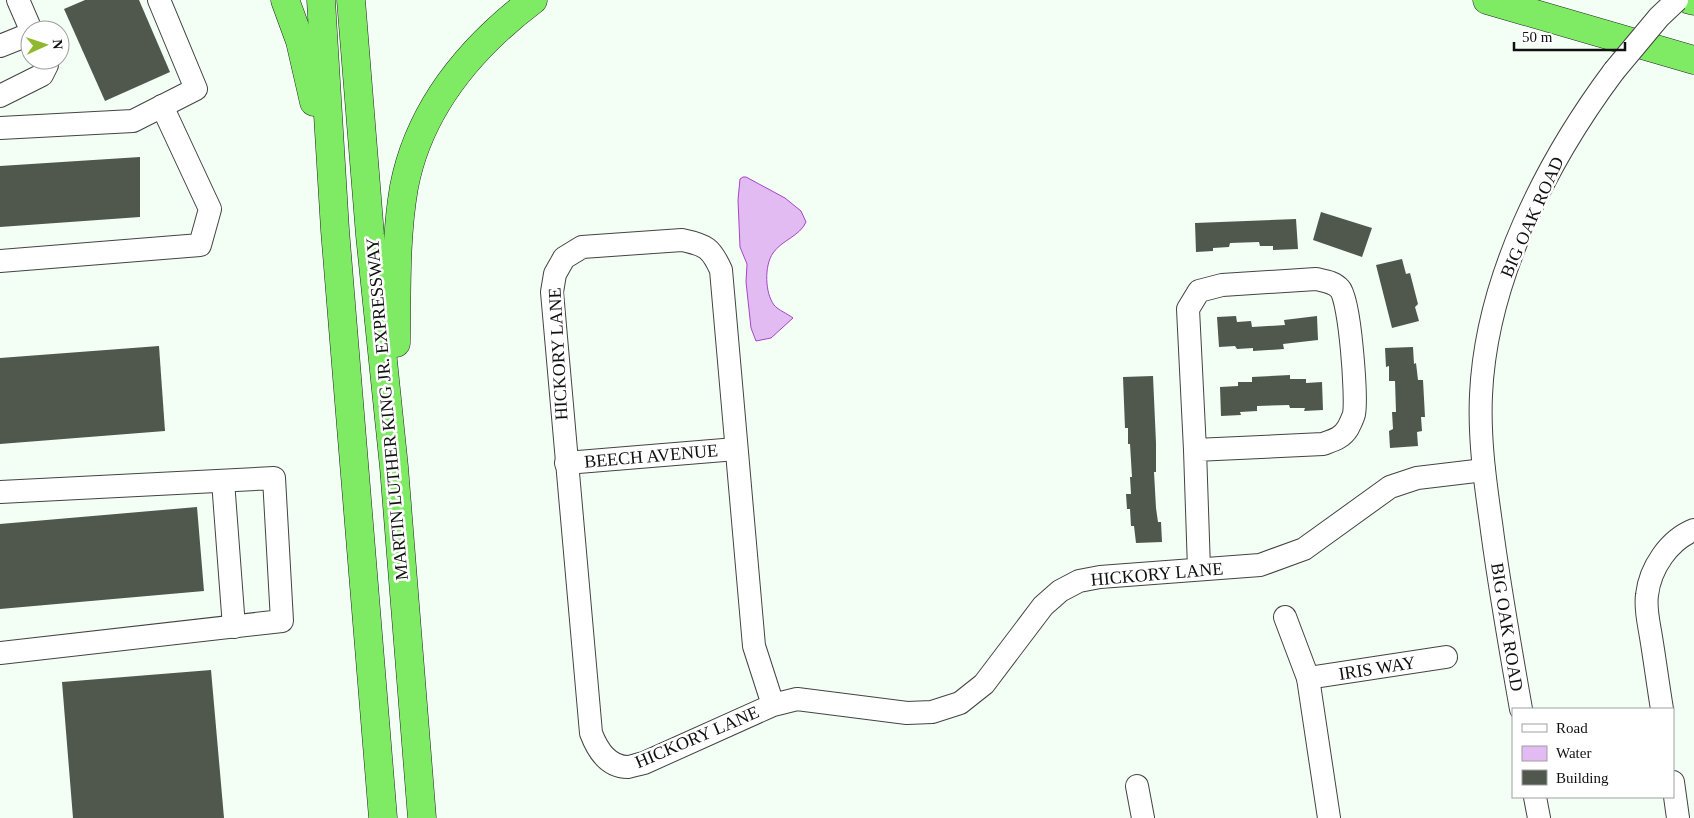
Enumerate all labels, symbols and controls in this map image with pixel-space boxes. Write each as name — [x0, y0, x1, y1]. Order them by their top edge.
north arrow — [20, 20, 70, 70]
scale bar — [1514, 20, 1625, 52]
text: 50 m — [1522, 29, 1553, 45]
text: N — [50, 39, 65, 50]
street label: BIG OAK ROAD — [1496, 154, 1568, 280]
street label: MARTIN LUTHER KING JR. EXPRESSWAY — [362, 237, 412, 581]
street label: HICKORY LANE — [545, 287, 571, 421]
street label: BEECH AVENUE — [583, 440, 719, 472]
street label: HICKORY LANE — [1090, 558, 1224, 590]
street label: BIG OAK ROAD — [1487, 561, 1527, 693]
street label: IRIS WAY — [1337, 652, 1417, 684]
street label: HICKORY LANE — [632, 702, 762, 772]
legend — [1512, 708, 1674, 798]
text: Road — [1556, 720, 1588, 736]
text: Water — [1556, 745, 1591, 761]
text: Building — [1556, 770, 1609, 786]

